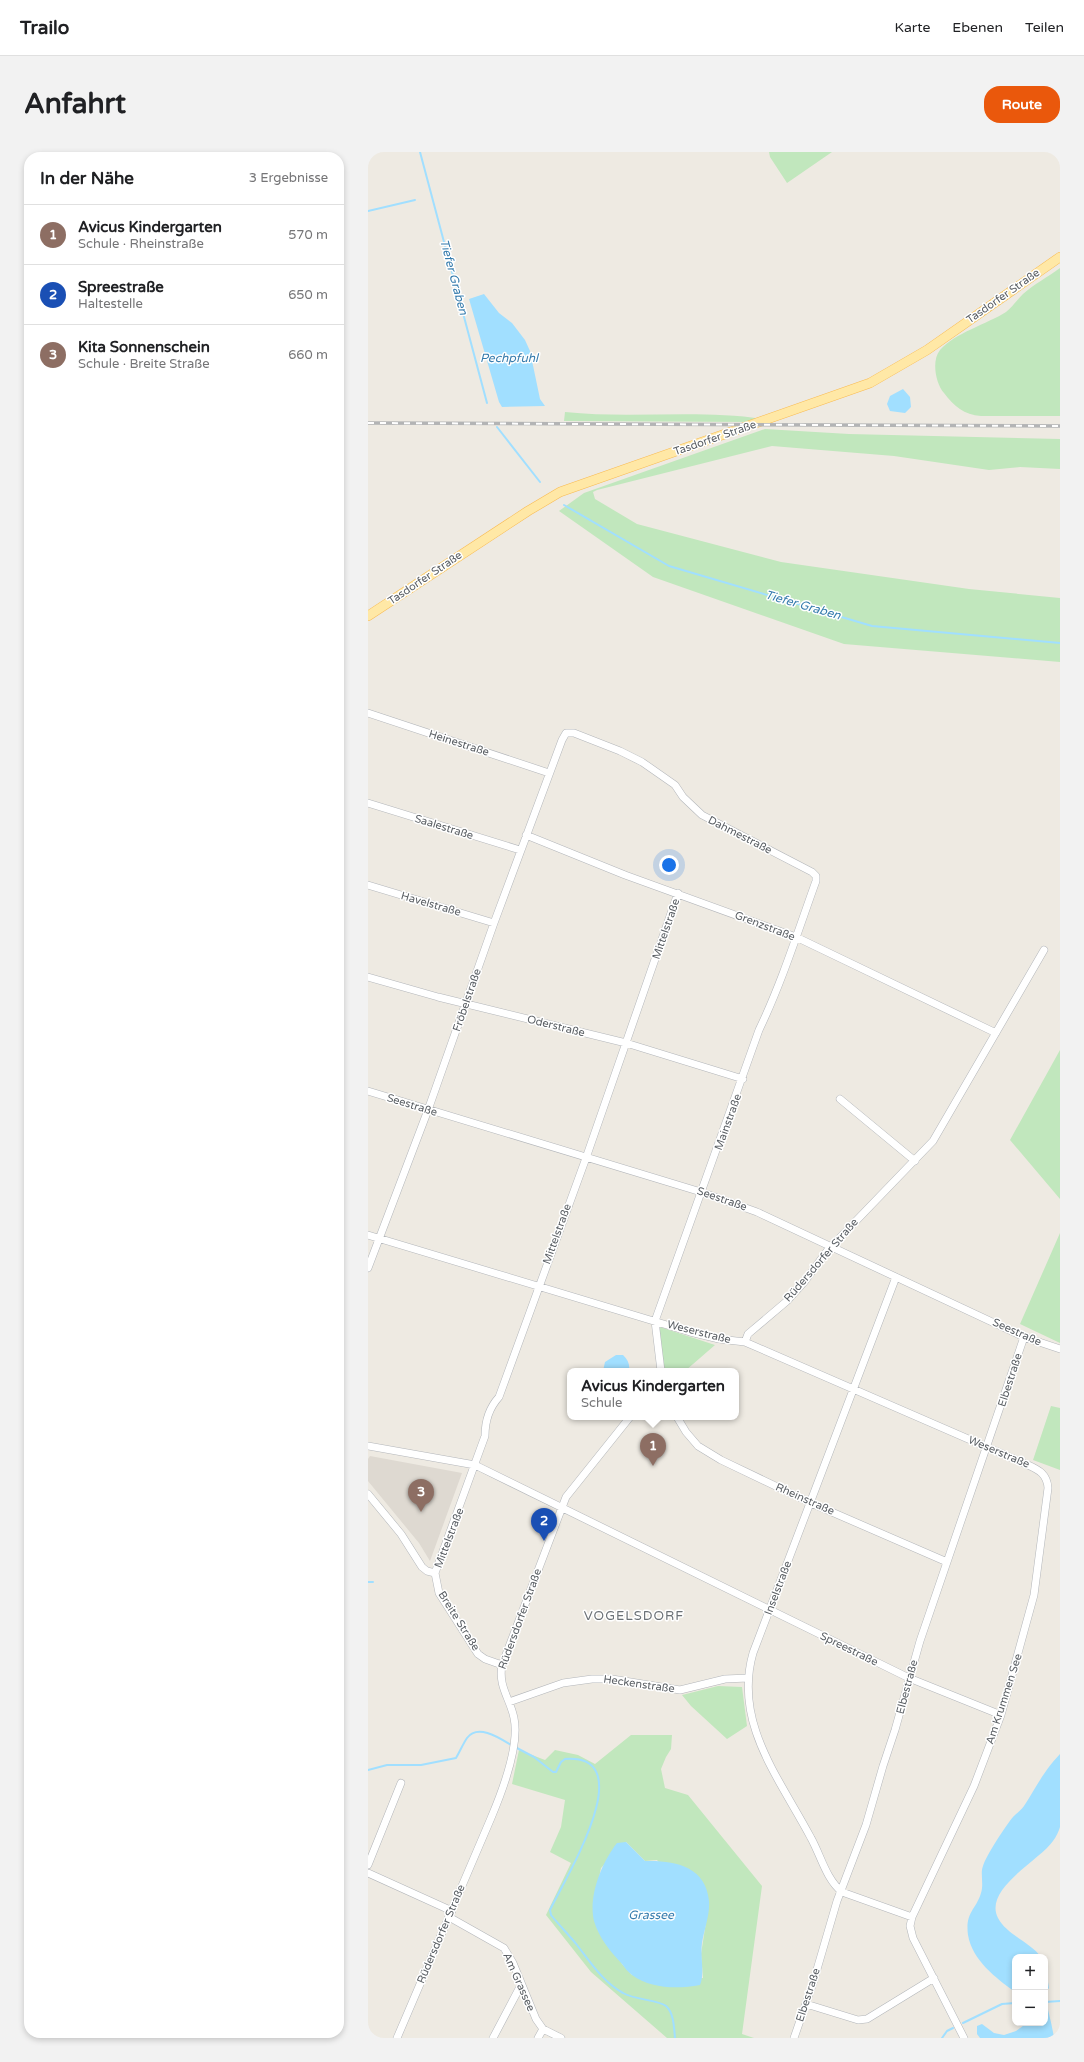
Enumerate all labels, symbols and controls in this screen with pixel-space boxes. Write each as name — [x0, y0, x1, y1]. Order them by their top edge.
text: Trailo — [20, 17, 69, 39]
text: Karte — [895, 19, 930, 36]
text: Ebenen — [952, 19, 1003, 36]
text: Teilen — [1025, 19, 1064, 36]
button: Route — [984, 86, 1060, 123]
text: Anfahrt — [24, 87, 126, 121]
text: In der Nähe — [40, 168, 134, 189]
text: 3 Ergebnisse — [249, 170, 328, 186]
text: Avicus Kindergarten — [78, 218, 222, 236]
text: 1 — [49, 227, 57, 243]
text: 570 m — [288, 227, 328, 243]
text: Schule · Rheinstraße — [78, 236, 204, 252]
water label: Tiefer Graben — [437, 238, 471, 317]
street label: Tasdorfer Straße — [964, 266, 1042, 326]
text: Spreestraße — [78, 278, 164, 296]
text: 2 — [49, 287, 57, 303]
text: 650 m — [288, 287, 328, 303]
text: Haltestelle — [78, 296, 143, 312]
text: Kita Sonnenschein — [78, 338, 210, 356]
text: 3 — [49, 347, 57, 363]
text: 660 m — [288, 347, 328, 363]
water label: Pechpfuhl — [480, 351, 540, 365]
text: Schule · Breite Straße — [78, 356, 210, 372]
street label: Tasdorfer Straße — [672, 418, 758, 458]
street label: Tasdorfer Straße — [386, 548, 464, 608]
water label: Tiefer Graben — [764, 588, 843, 623]
street label: Heinestraße — [427, 727, 491, 759]
street label: Saalestraße — [413, 812, 475, 842]
street label: Dahmestraße — [706, 813, 774, 857]
your location — [659, 855, 679, 875]
street label: Havelstraße — [399, 889, 463, 919]
street label: Mittelstraße — [650, 897, 682, 961]
street label: Grenzstraße — [733, 909, 797, 943]
street label: Fröbelstraße — [450, 967, 484, 1033]
street label: Oderstraße — [526, 1013, 586, 1039]
street label: Seestraße — [385, 1091, 439, 1119]
street label: Mainstraße — [712, 1092, 744, 1152]
street label: Seestraße — [695, 1184, 749, 1214]
street label: Mittelstraße — [540, 1202, 574, 1266]
street label: Rüdersdorfer Straße — [781, 1216, 861, 1304]
street label: Seestraße — [991, 1315, 1043, 1349]
street label: Weserstraße — [666, 1318, 732, 1346]
street label: Elbestraße — [995, 1352, 1025, 1408]
popup — [567, 1368, 739, 1420]
text: Avicus Kindergarten — [581, 1377, 725, 1395]
text: Schule — [581, 1395, 622, 1411]
pin: 1 — [640, 1433, 666, 1466]
street label: Weserstraße — [966, 1433, 1032, 1471]
pin: 3 — [408, 1479, 434, 1512]
street label: Rheinstraße — [774, 1480, 836, 1518]
street label: Mittelstraße — [432, 1506, 466, 1570]
pin: 2 — [531, 1508, 557, 1541]
street label: Inselstraße — [762, 1559, 794, 1617]
street label: Rüdersdorfer Straße — [496, 1567, 544, 1671]
street label: Breite Straße — [436, 1589, 482, 1653]
district label: VOGELSDORF — [584, 1608, 684, 1624]
street label: Spreestraße — [818, 1629, 880, 1669]
street label: Am Krummen See — [983, 1652, 1025, 1746]
street label: Elbestraße — [894, 1658, 920, 1716]
street label: Heckenstraße — [603, 1673, 675, 1695]
street label: Rüdersdorfer Straße — [414, 1883, 468, 1985]
water label: Grassee — [628, 1908, 675, 1922]
street label: Am Grassee — [500, 1951, 538, 2013]
map controls — [1012, 1954, 1048, 2026]
button: + — [1012, 1954, 1048, 1990]
street label: Elbestraße — [793, 1967, 823, 2023]
button: − — [1012, 1990, 1048, 2026]

